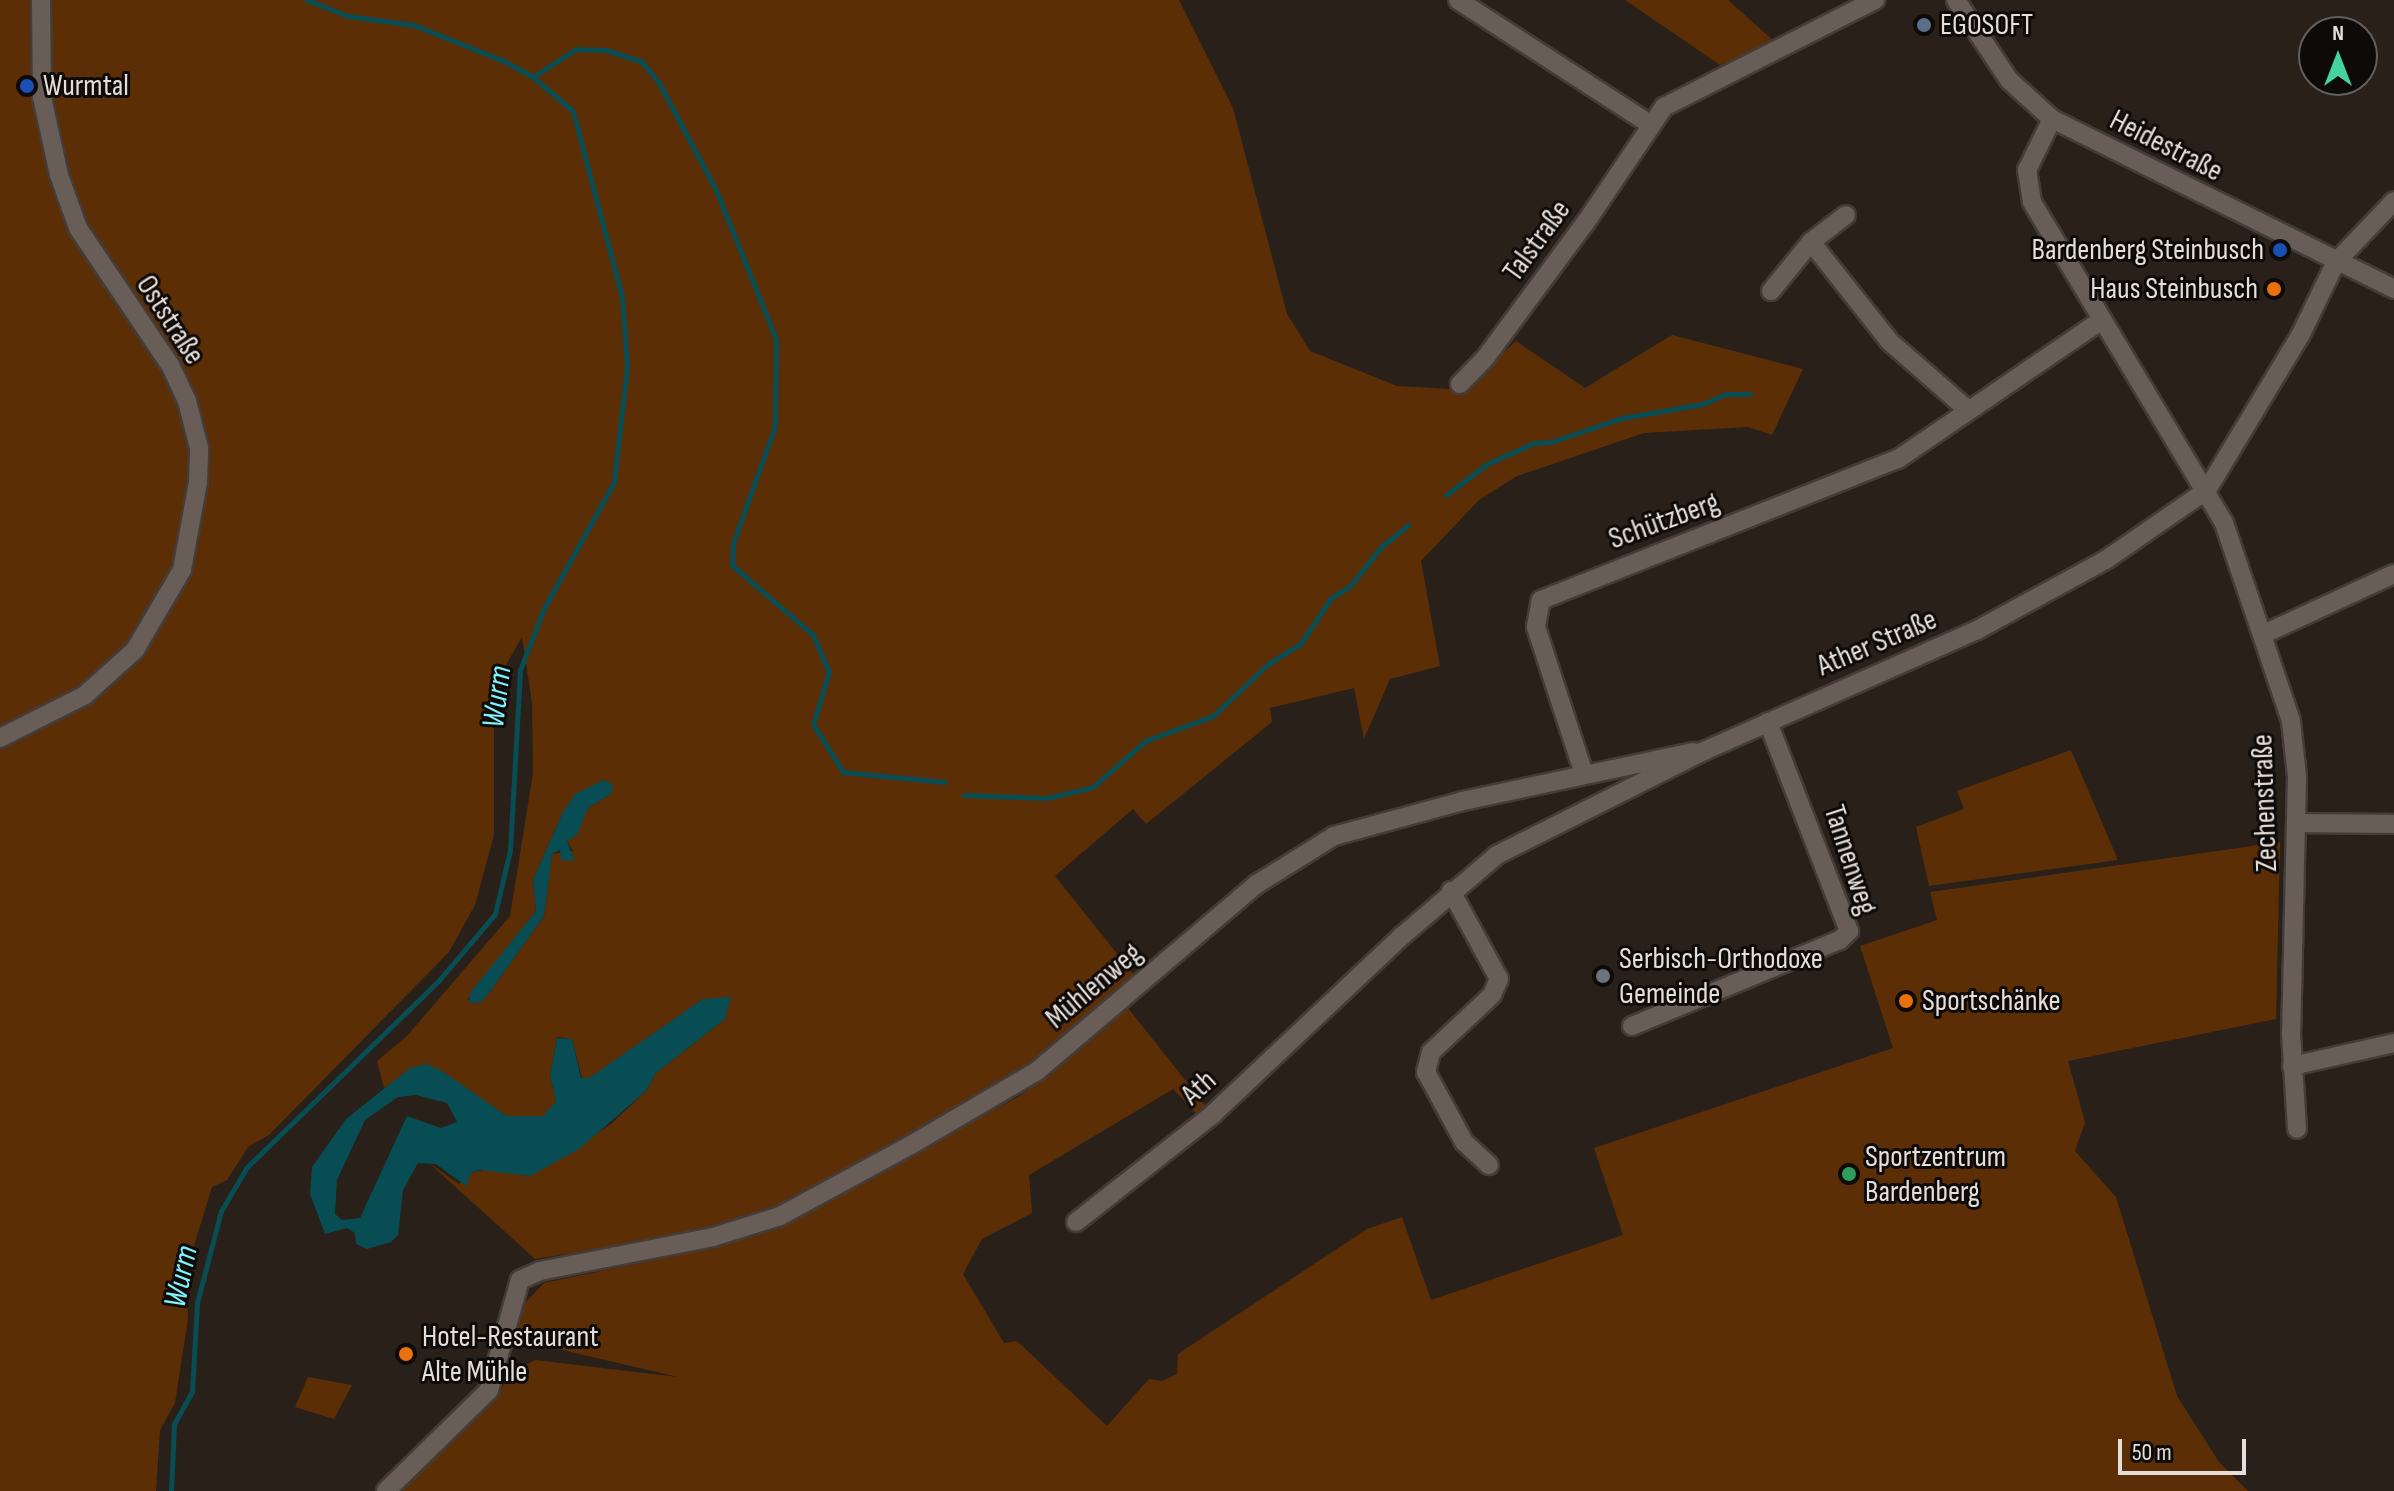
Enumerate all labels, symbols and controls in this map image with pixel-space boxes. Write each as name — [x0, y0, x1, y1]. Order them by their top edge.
place label: EGOSOFT — [1940, 7, 2033, 43]
marker: EGOSOFT — [1915, 16, 1933, 34]
north arrow — [2298, 16, 2378, 96]
text: N — [2332, 20, 2344, 47]
place label: Wurmtal — [43, 68, 129, 104]
marker: Wurmtal — [18, 77, 36, 95]
street label: Heidestraße — [2104, 102, 2228, 190]
street label: Talstraße — [1496, 193, 1578, 289]
place label: Bardenberg Steinbusch — [2032, 232, 2264, 268]
marker: Bardenberg Steinbusch — [2271, 241, 2289, 259]
street label: Oststraße — [128, 269, 212, 371]
place label: Haus Steinbusch — [2090, 271, 2258, 307]
marker: Haus Steinbusch — [2265, 280, 2283, 298]
street label: Schützberg — [1604, 484, 1724, 558]
street label: Ather Straße — [1812, 602, 1942, 684]
water label: Wurm — [475, 664, 521, 730]
street label: Zechenstraße — [2245, 733, 2285, 873]
street label: Tannenweg — [1815, 801, 1885, 919]
street label: Mühlenweg — [1039, 935, 1149, 1037]
place label: Serbisch-Orthodoxe Gemeinde — [1619, 941, 1823, 1012]
marker: Serbisch-Orthodoxe Gemeinde — [1594, 967, 1612, 985]
place label: Sportschänke — [1922, 983, 2061, 1019]
marker: Sportschänke — [1897, 992, 1915, 1010]
street label: Ath — [1174, 1063, 1224, 1113]
place label: Sportzentrum Bardenberg — [1865, 1139, 2006, 1210]
marker: Sportzentrum Bardenberg — [1840, 1165, 1858, 1183]
water label: Wurm — [157, 1243, 207, 1311]
place label: Hotel-Restaurant Alte Mühle — [422, 1319, 599, 1390]
marker: Hotel-Restaurant Alte Mühle — [397, 1345, 415, 1363]
scale bar — [2122, 1423, 2250, 1473]
text: 50 m — [2132, 1438, 2172, 1467]

